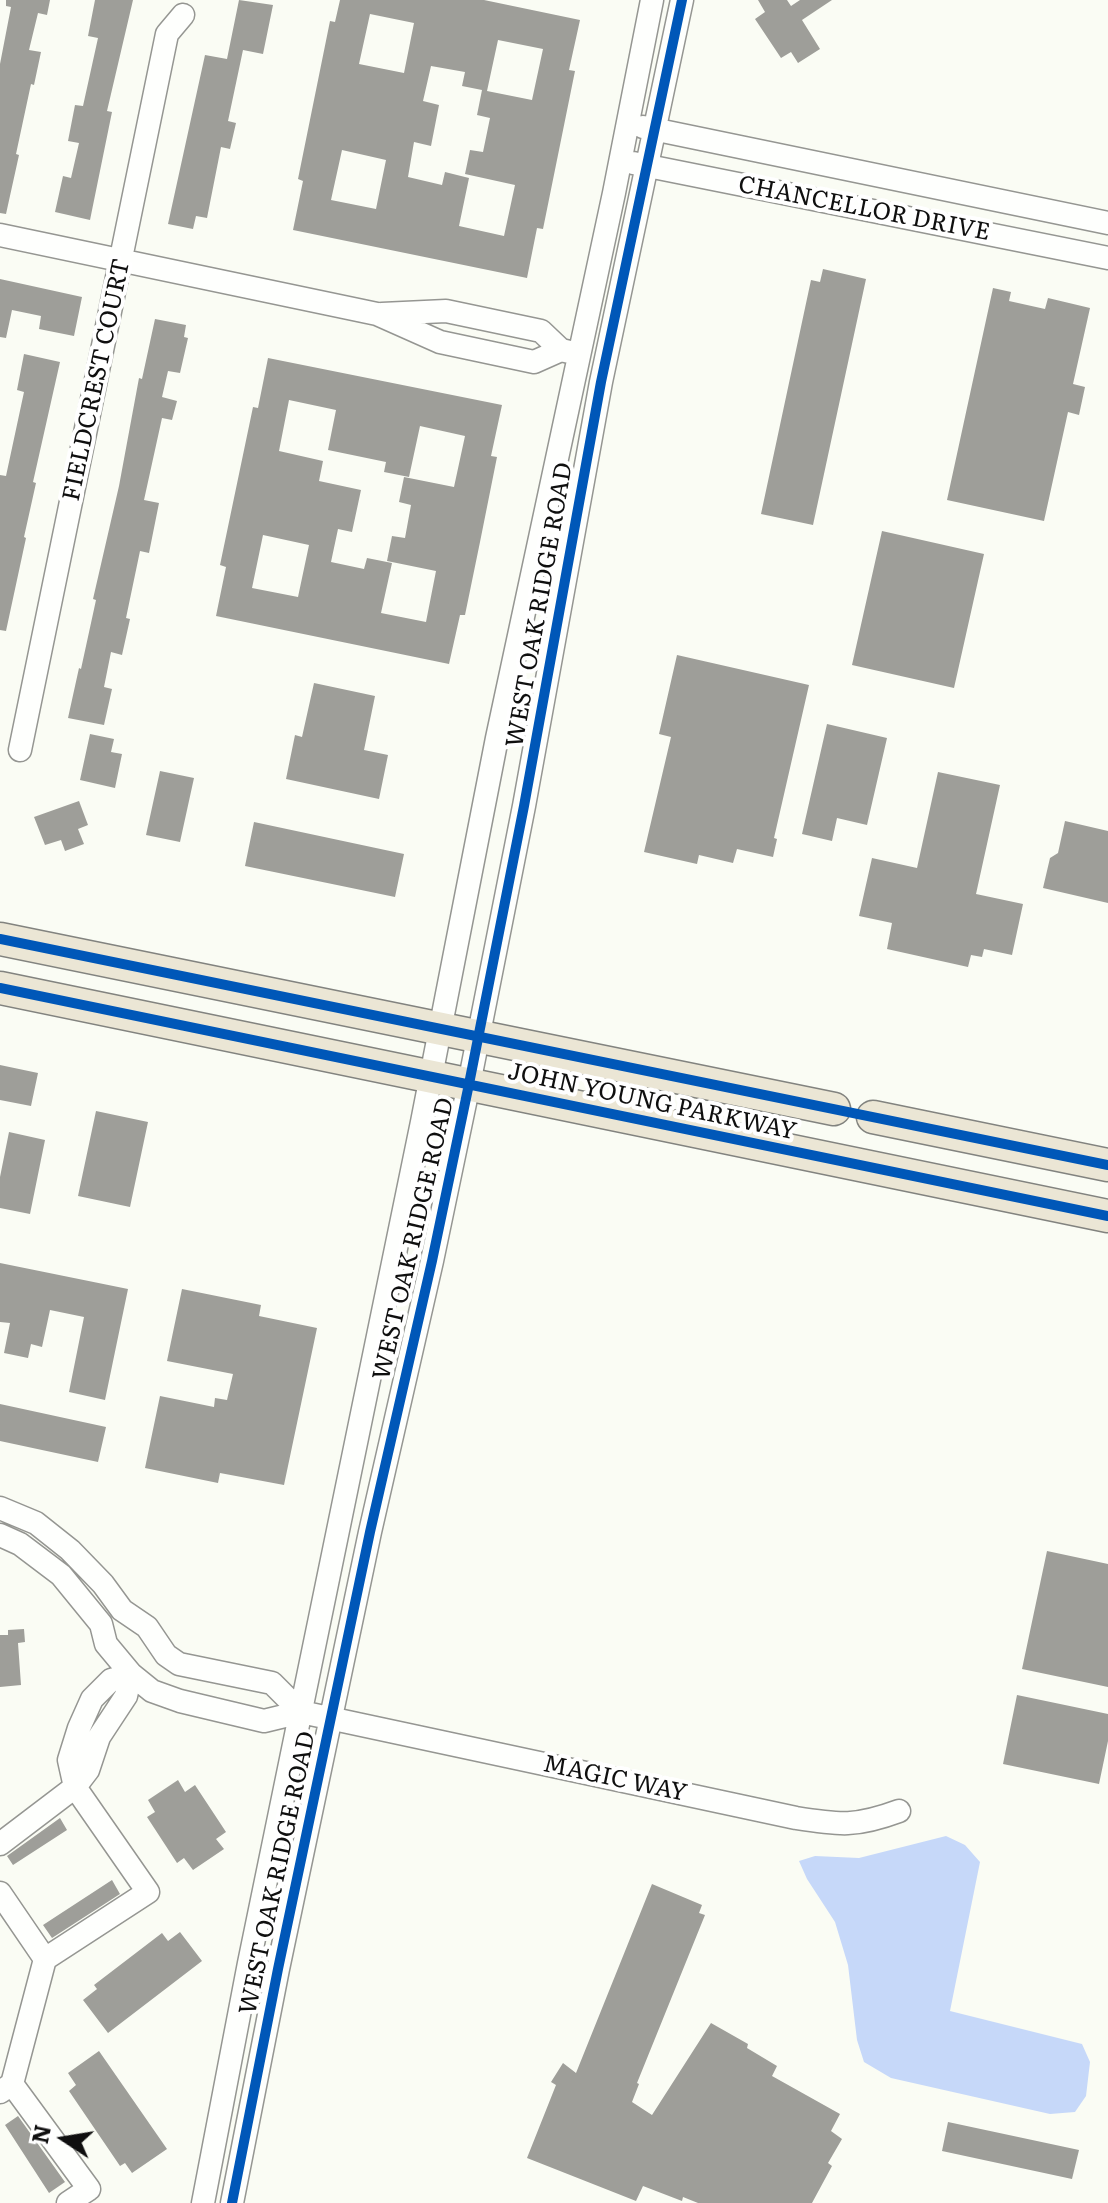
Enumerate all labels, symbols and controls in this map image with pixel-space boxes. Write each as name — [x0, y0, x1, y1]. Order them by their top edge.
street label: CHANCELLOR DRIVE — [736, 170, 992, 248]
street label: FIELDCREST COURT — [57, 256, 137, 504]
street label: WEST OAK RIDGE ROAD — [501, 460, 579, 750]
street label: JOHN YOUNG PARKWAY — [505, 1057, 799, 1147]
street label: WEST OAK RIDGE ROAD — [367, 1095, 461, 1383]
street label: WEST OAK RIDGE ROAD — [234, 1729, 322, 2017]
street label: MAGIC WAY — [540, 1750, 690, 1808]
north arrow — [24, 2099, 104, 2179]
text: N — [22, 2121, 58, 2146]

